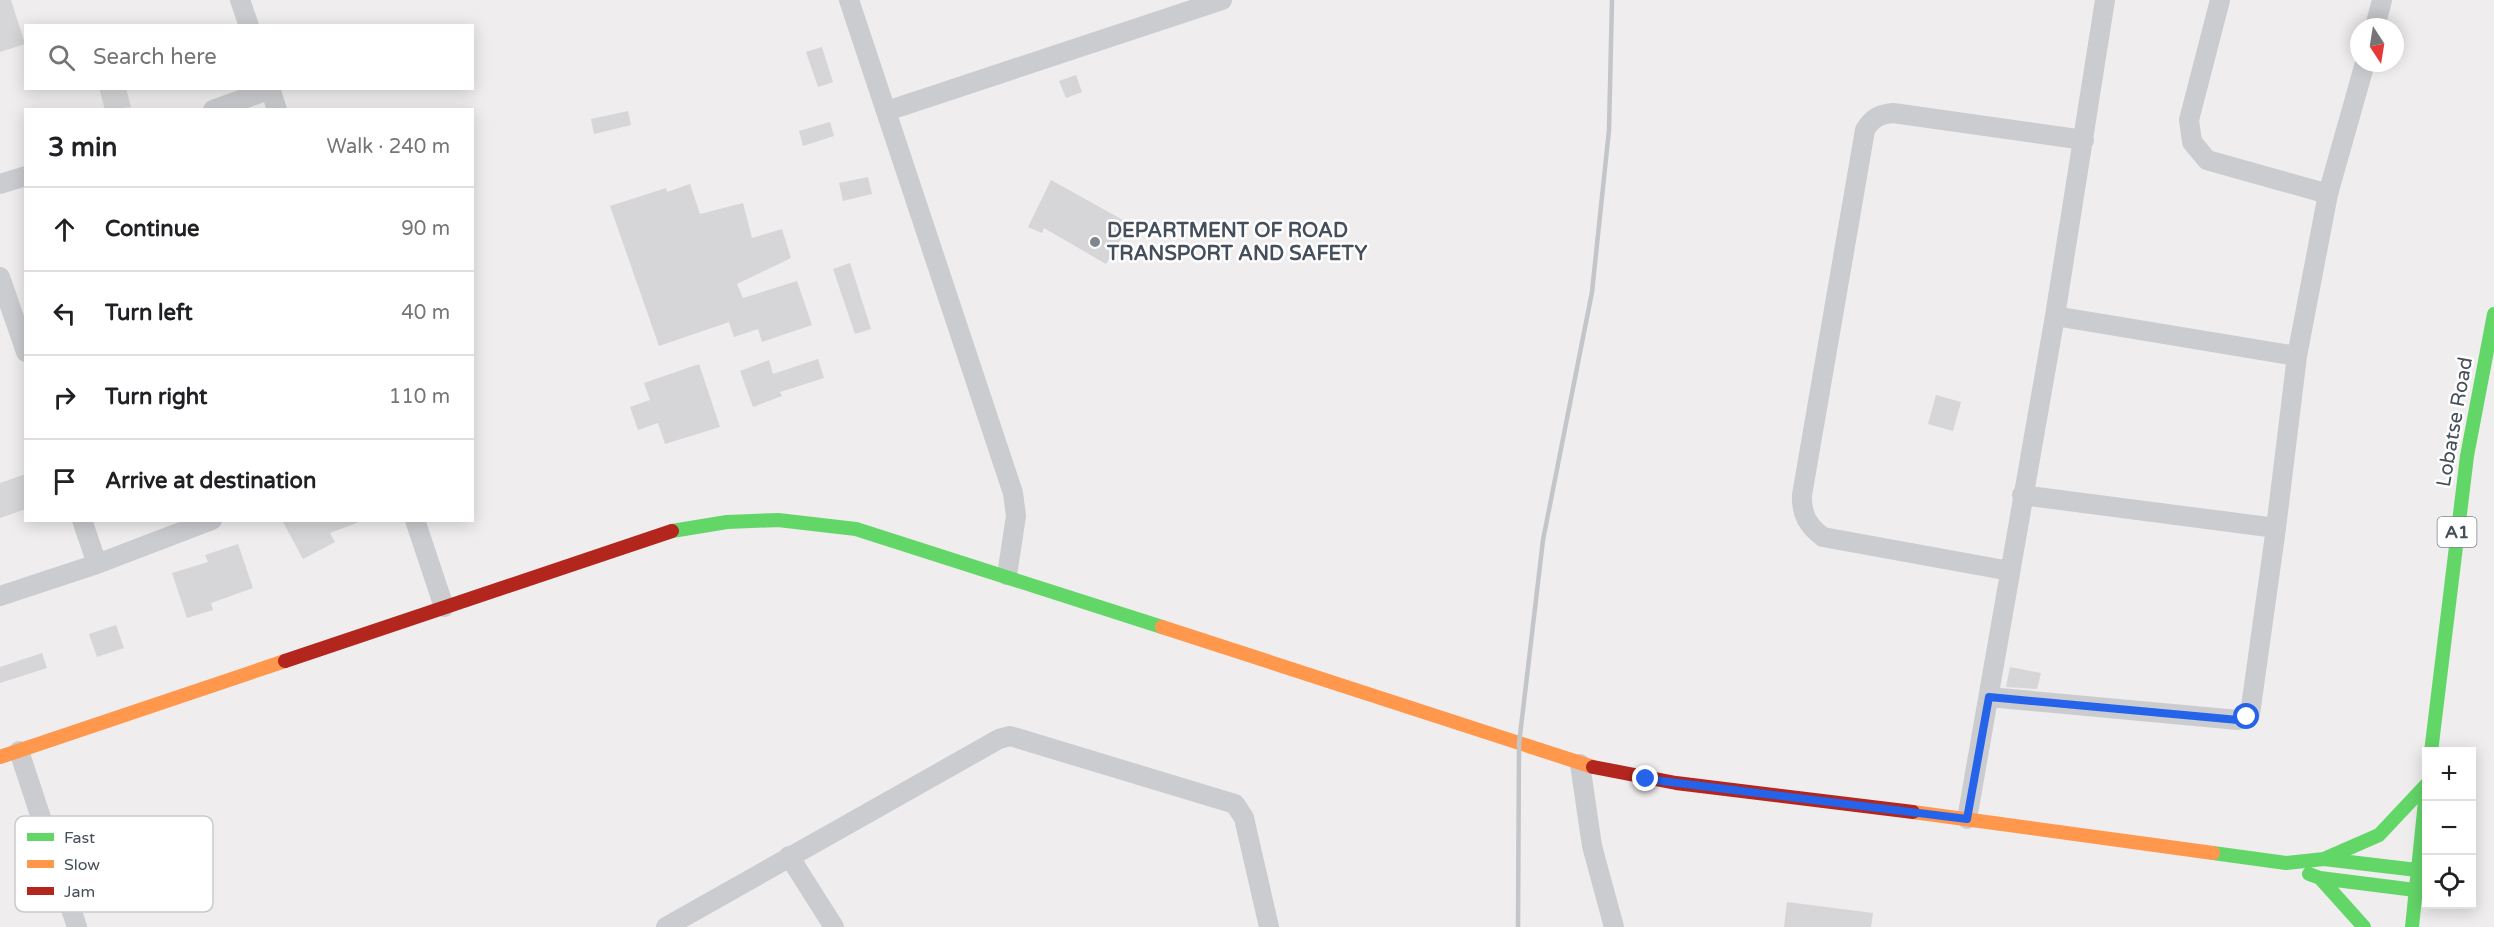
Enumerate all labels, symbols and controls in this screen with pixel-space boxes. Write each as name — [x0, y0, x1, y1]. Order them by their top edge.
north arrow — [2350, 18, 2404, 72]
search box — [24, 24, 474, 90]
icon: search — [45, 41, 78, 74]
text: Search here — [93, 44, 217, 70]
text: 3 min — [48, 132, 117, 163]
text: Walk · 240 m — [327, 135, 450, 159]
icon: ahead — [48, 213, 81, 246]
text: Continue — [105, 216, 200, 242]
text: 90 m — [401, 217, 450, 241]
place label: DEPARTMENT OF ROAD TRANSPORT AND SAFETY — [1106, 219, 1367, 266]
marker: DEPARTMENT OF ROAD TRANSPORT AND SAFETY — [1088, 235, 1102, 249]
icon: left — [48, 297, 81, 330]
text: Turn left — [105, 300, 193, 326]
text: 40 m — [401, 301, 450, 325]
street label: Lobatse Road — [2432, 355, 2478, 489]
icon: right — [48, 381, 81, 414]
text: Turn right — [105, 384, 207, 410]
text: 110 m — [389, 385, 450, 409]
icon: arrive — [48, 465, 81, 498]
text: Arrive at destination — [105, 468, 316, 494]
road number: A1 — [2438, 517, 2476, 547]
route start — [2233, 703, 2259, 729]
map controls — [2422, 747, 2476, 909]
button: + — [2422, 747, 2476, 801]
route end — [1632, 765, 1658, 791]
button: − — [2422, 801, 2476, 855]
legend — [15, 816, 213, 912]
text: Fast — [64, 828, 95, 848]
text: Slow — [64, 855, 100, 875]
button: locate — [2422, 855, 2476, 909]
text: Jam — [64, 882, 95, 902]

